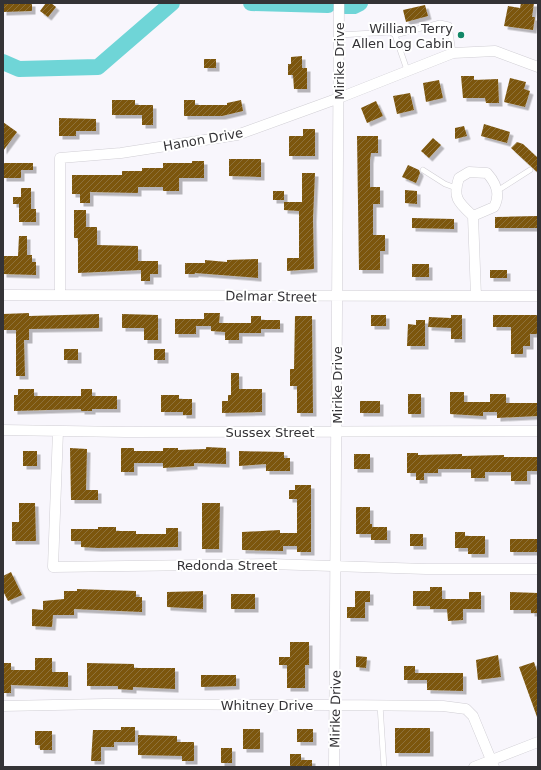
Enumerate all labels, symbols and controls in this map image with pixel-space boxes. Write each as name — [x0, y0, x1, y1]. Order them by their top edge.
place label: William Terry Allen Log Cabin — [352, 21, 453, 51]
street label: Mirike Drive — [332, 22, 347, 100]
marker: William Terry Allen Log Cabin — [456, 30, 466, 40]
street label: Hanon Drive — [162, 125, 244, 154]
street label: Delmar Street — [225, 288, 317, 305]
street label: Mirike Drive — [330, 346, 345, 424]
street label: Sussex Street — [225, 425, 315, 440]
street label: Redonda Street — [177, 558, 277, 573]
street label: Mirike Drive — [327, 670, 344, 748]
street label: Whitney Drive — [221, 698, 313, 713]

